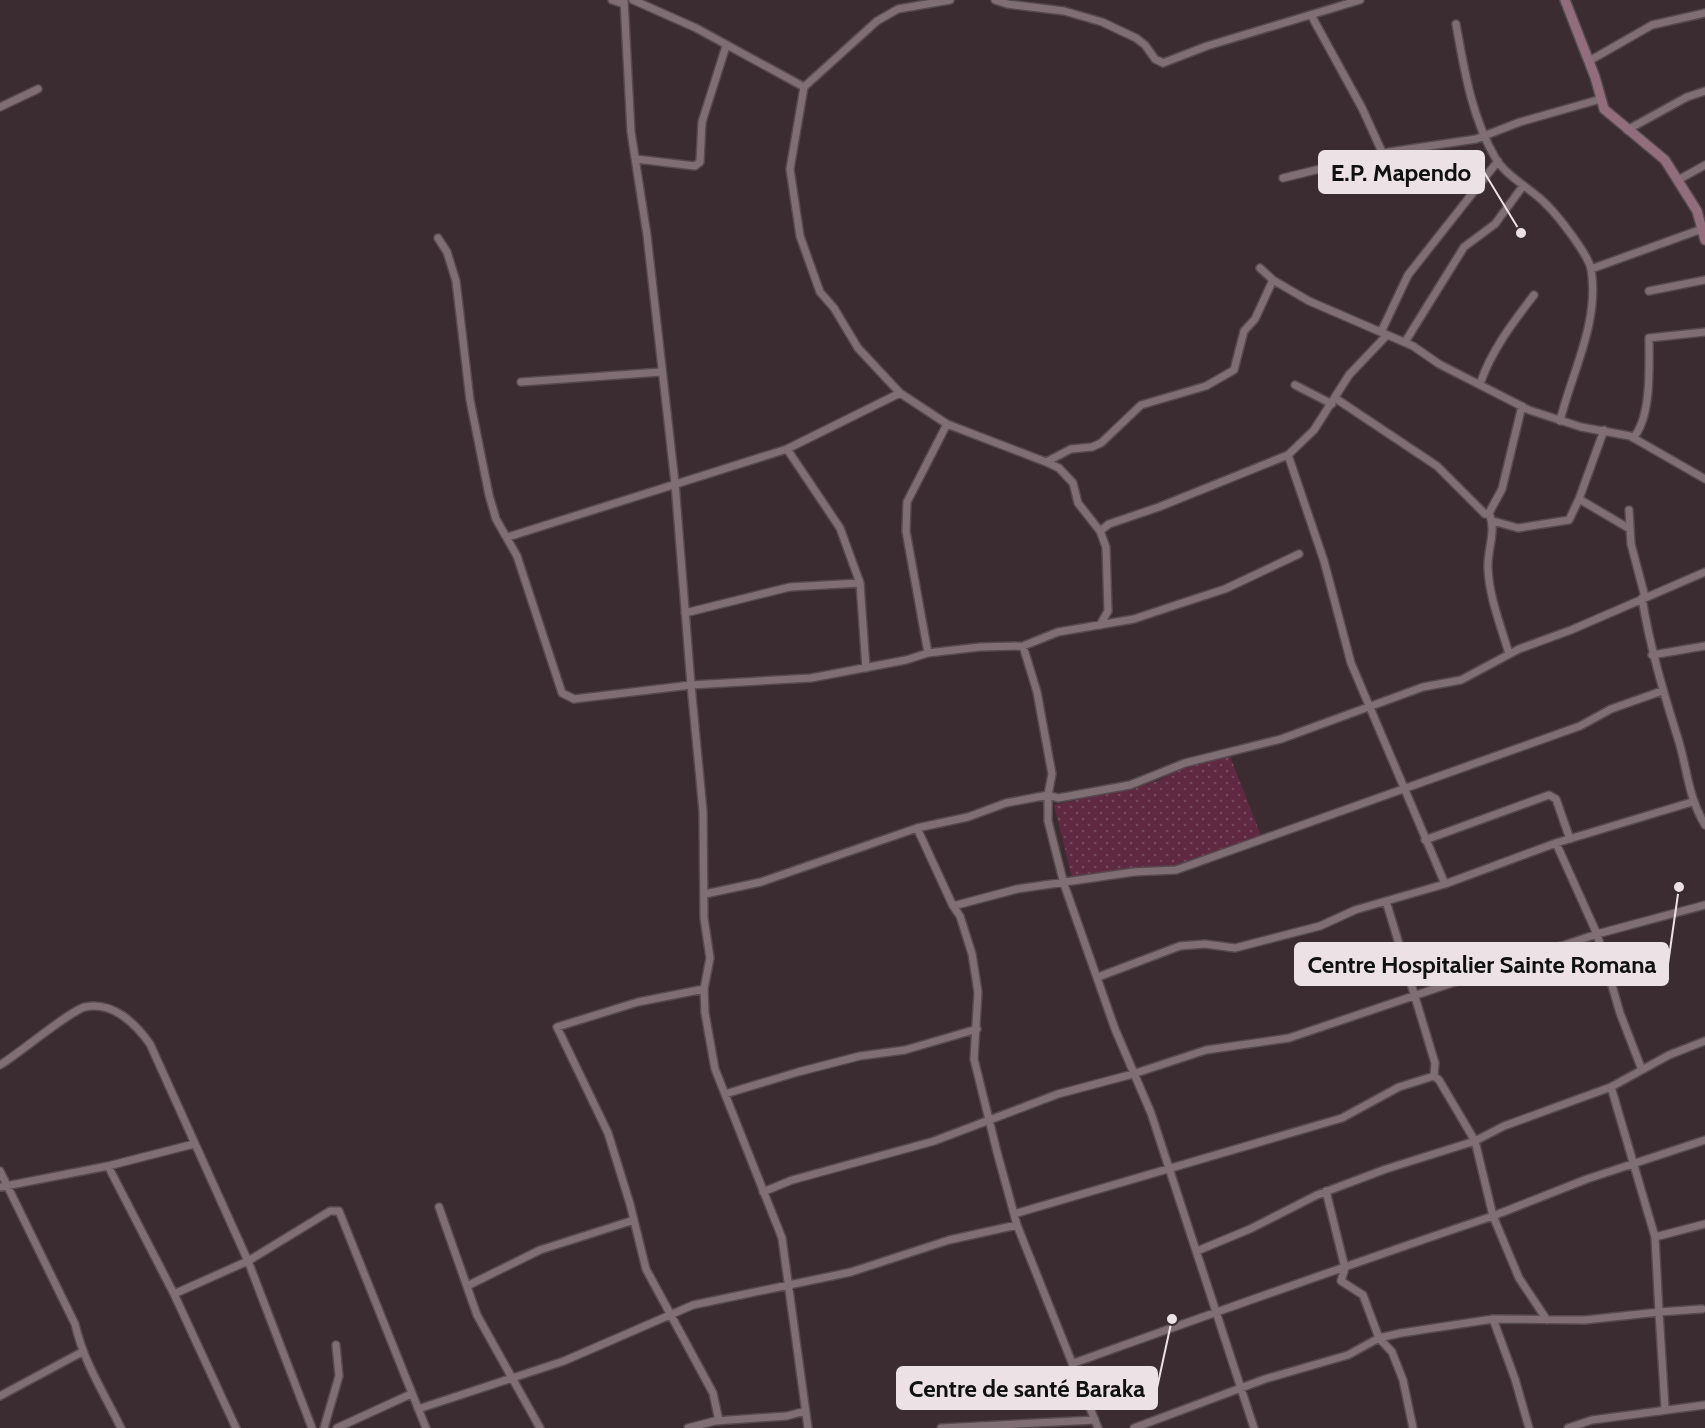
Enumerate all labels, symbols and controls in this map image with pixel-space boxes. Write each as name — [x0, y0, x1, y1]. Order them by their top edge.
callout: E.P. Mapendo — [1319, 151, 1484, 193]
text: E.P. Mapendo — [1331, 158, 1472, 187]
callout: Centre Hospitalier Sainte Romana — [1295, 943, 1668, 985]
text: Centre Hospitalier Sainte Romana — [1307, 950, 1657, 979]
callout: Centre de santé Baraka — [897, 1367, 1157, 1409]
text: Centre de santé Baraka — [909, 1374, 1145, 1403]

